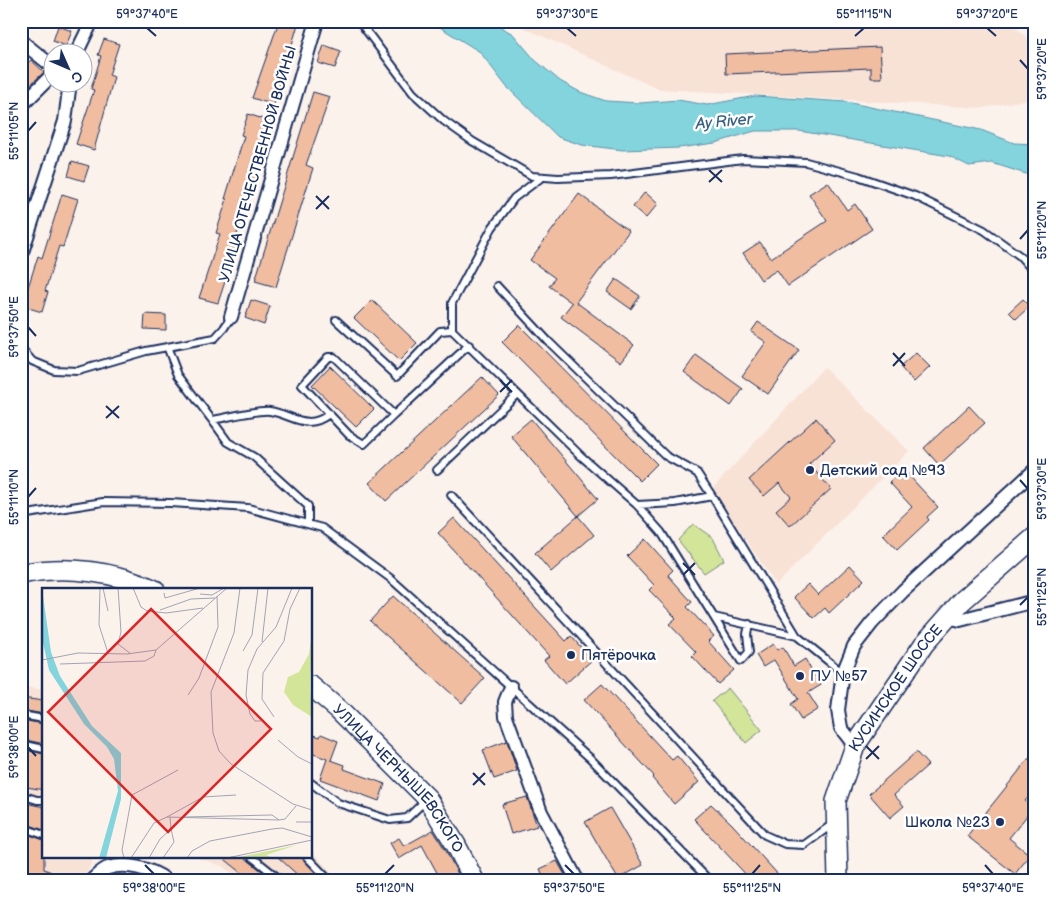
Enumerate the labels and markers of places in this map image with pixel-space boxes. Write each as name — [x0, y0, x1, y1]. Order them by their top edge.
place label: Детский сад №93 — [820, 461, 945, 480]
marker: Детский сад №93 — [804, 464, 816, 476]
place label: Пятёрочка — [581, 646, 656, 665]
marker: Пятёрочка — [565, 649, 577, 661]
place label: ПУ №57 — [810, 667, 868, 686]
marker: ПУ №57 — [794, 670, 806, 682]
place label: Школа №23 — [905, 813, 990, 832]
marker: Школа №23 — [994, 816, 1006, 828]

